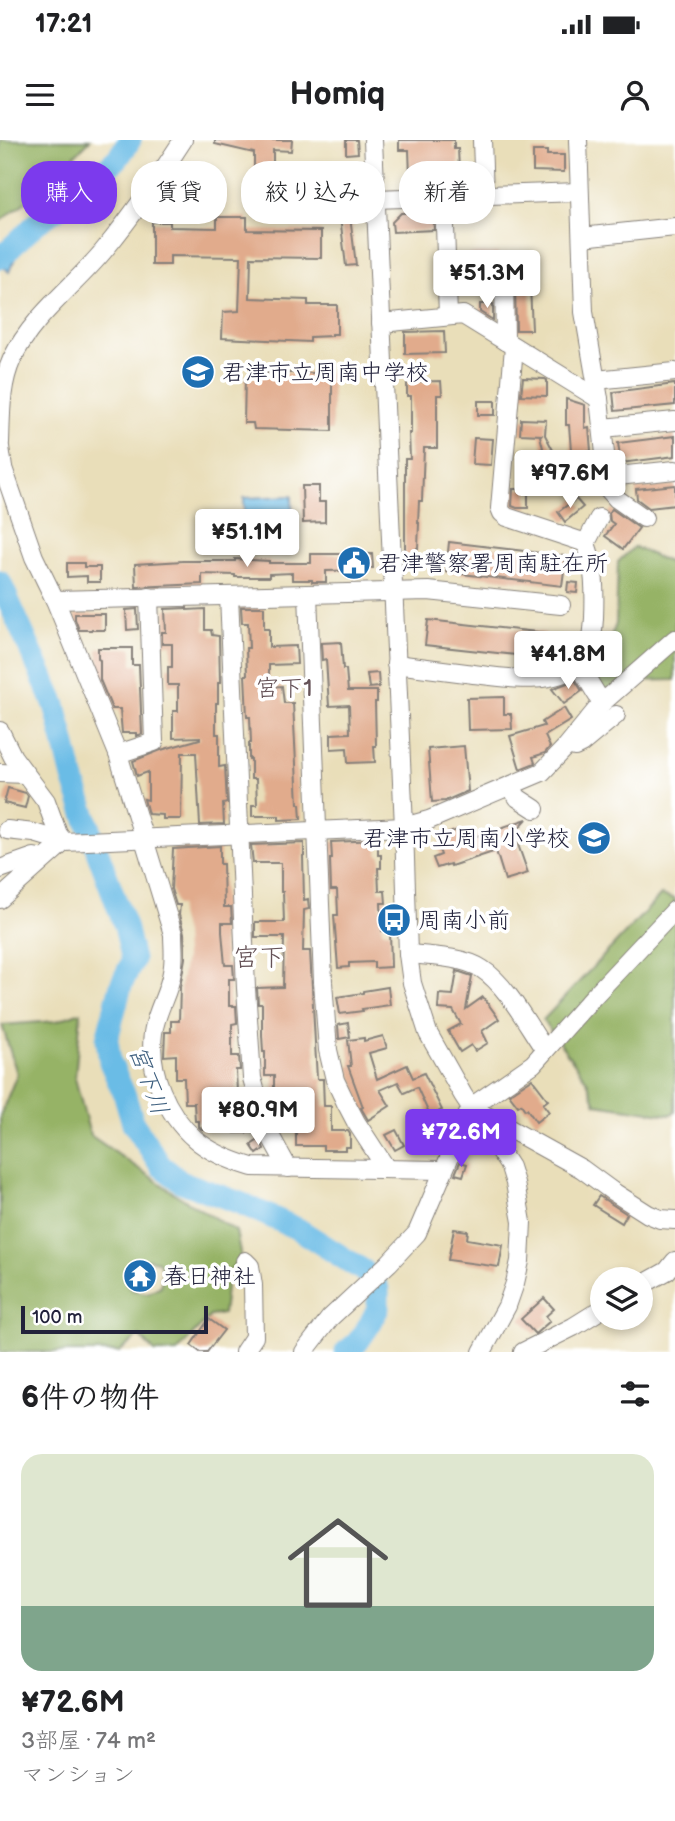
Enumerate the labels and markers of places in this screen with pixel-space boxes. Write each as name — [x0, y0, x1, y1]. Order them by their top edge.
pin: ¥51.3M — [430, 250, 544, 310]
school or university icon: 君津市立周南中学校 — [179, 353, 217, 391]
place label: 君津市立周南中学校 — [222, 359, 429, 387]
pin: ¥97.6M — [513, 450, 627, 510]
pin: ¥51.1M — [190, 510, 304, 569]
public building icon: 君津警察署周南駐在所 — [335, 544, 373, 582]
place label: 君津警察署周南駐在所 — [378, 550, 608, 578]
pin: ¥41.8M — [511, 631, 625, 691]
school or university icon: 君津市立周南小学校 — [575, 819, 613, 857]
place label: 君津市立周南小学校 — [363, 825, 570, 853]
bus stop icon: 周南小前 — [375, 901, 413, 939]
place label: 周南小前 — [418, 907, 510, 935]
pin: ¥80.9M — [201, 1088, 315, 1147]
pin: ¥72.6M — [404, 1110, 518, 1169]
temple icon: 春日神社 — [121, 1257, 159, 1295]
place label: 春日神社 — [164, 1263, 256, 1291]

